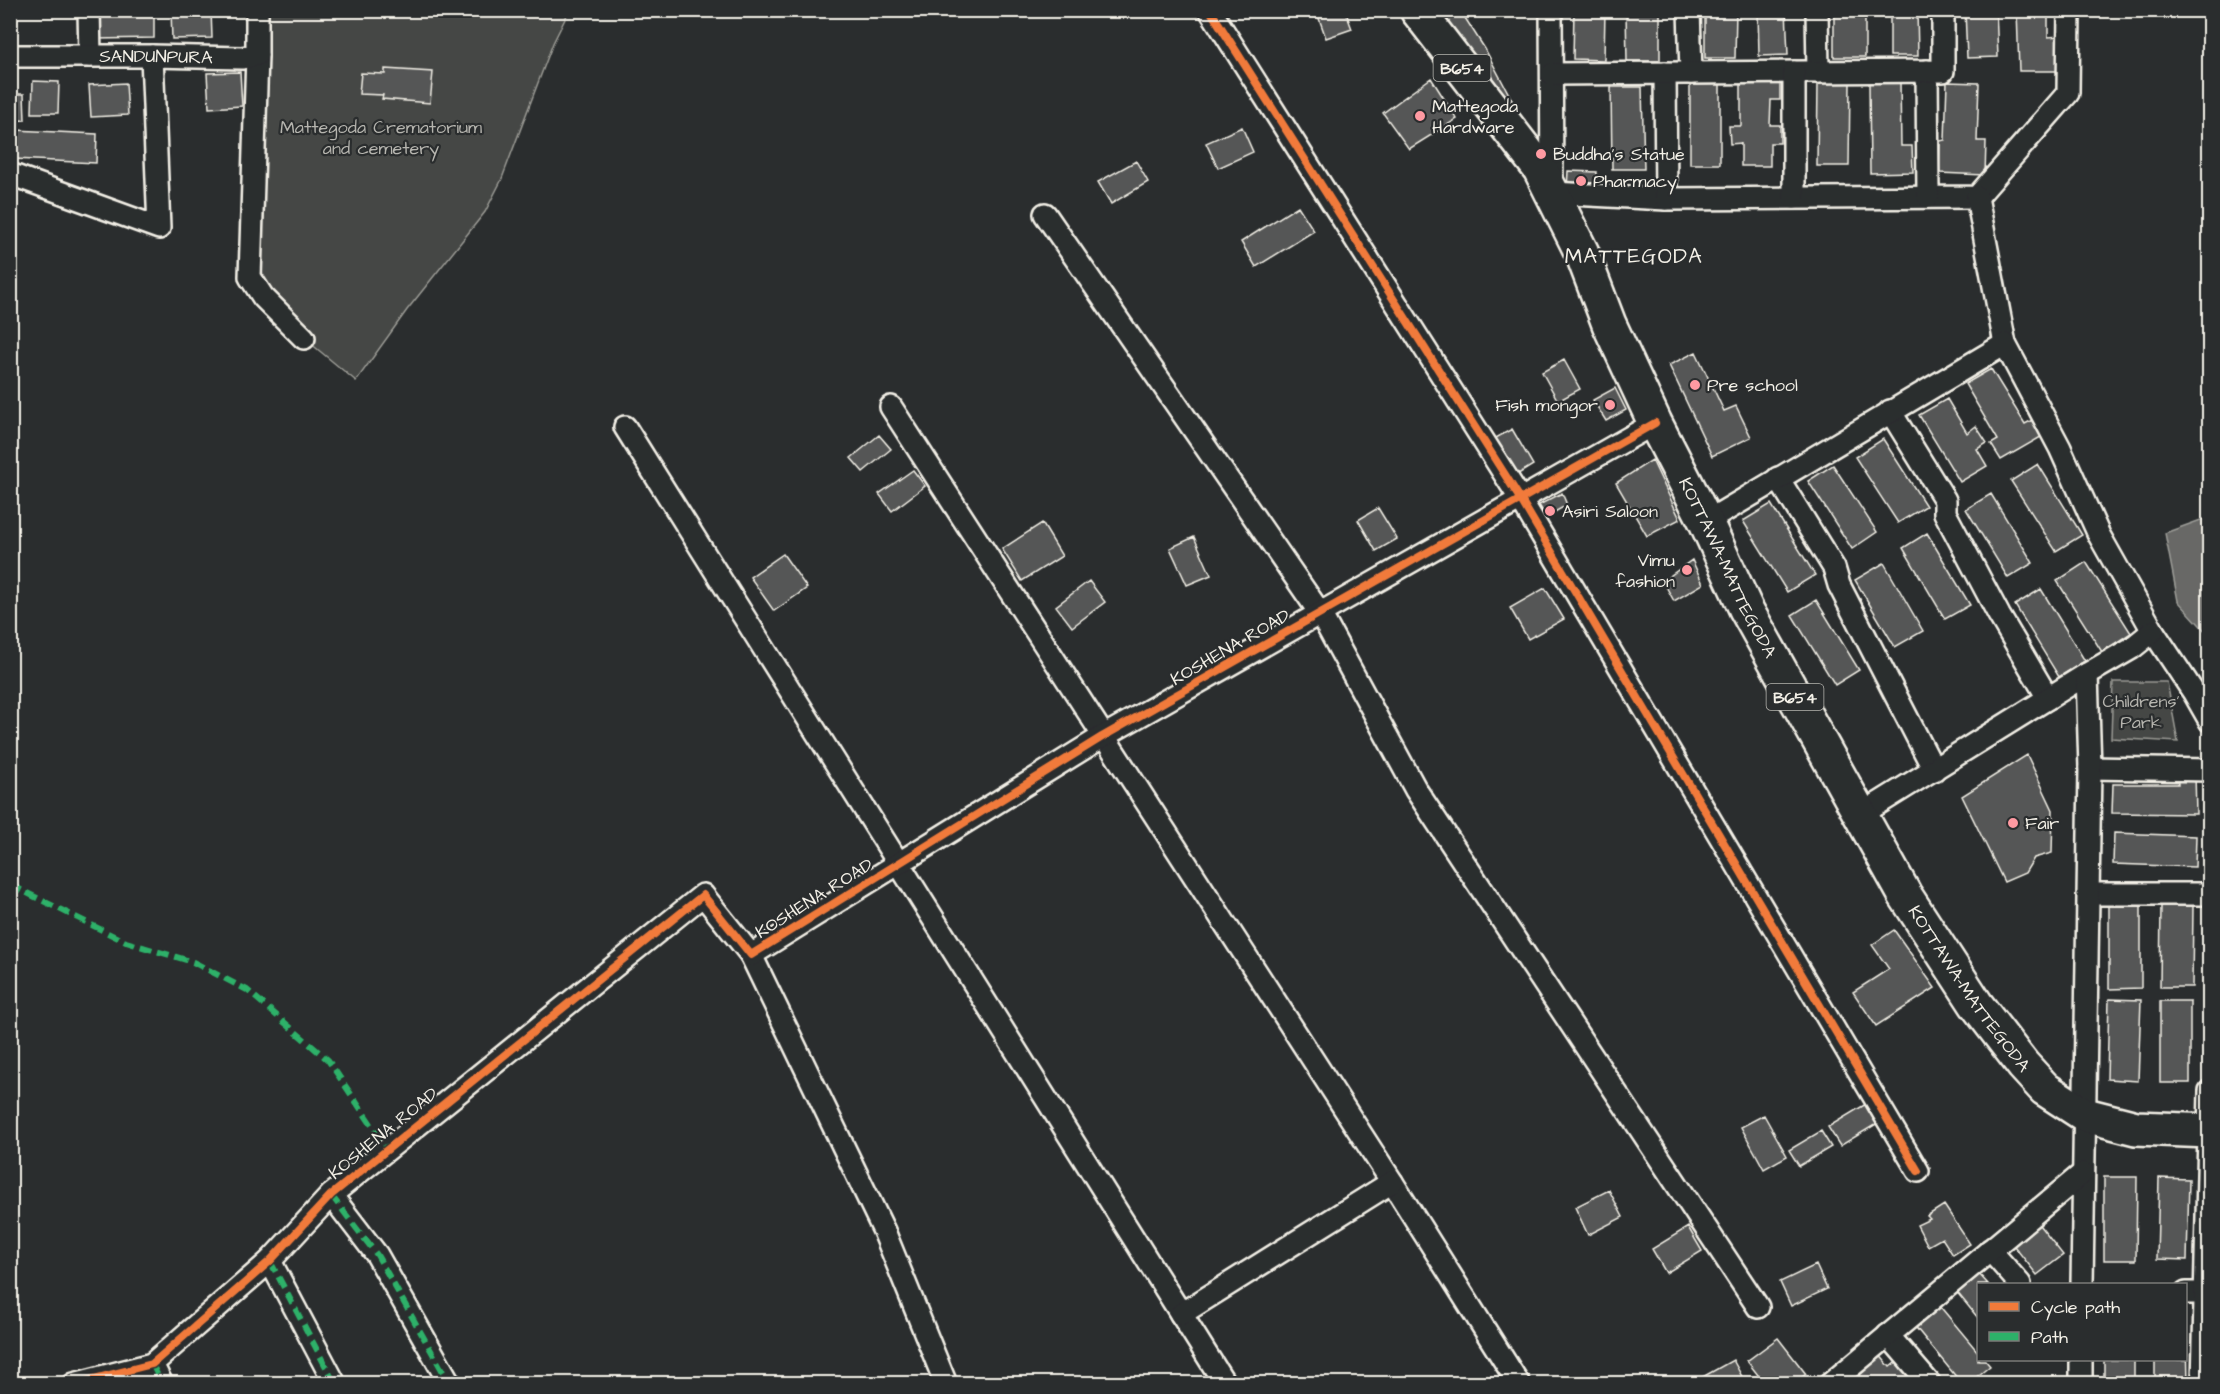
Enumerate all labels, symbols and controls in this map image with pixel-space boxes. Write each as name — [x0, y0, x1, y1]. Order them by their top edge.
street label: SANDUNPURA — [99, 44, 213, 70]
road number: B654 — [1434, 55, 1490, 81]
place label: Mattegoda Hardware — [1432, 94, 1518, 140]
marker: Mattegoda Hardware — [1413, 109, 1427, 123]
park label: Mattegoda Crematorium and cemetery — [280, 115, 482, 162]
place label: Buddha's Statue — [1553, 142, 1685, 167]
marker: Buddha's Statue — [1534, 147, 1548, 161]
place label: Pharmacy — [1593, 169, 1677, 195]
marker: Pharmacy — [1574, 174, 1588, 188]
district label: MATTEGODA — [1565, 242, 1703, 271]
place label: Pre school — [1707, 373, 1798, 398]
marker: Pre school — [1688, 378, 1702, 392]
place label: Fish mongor — [1495, 393, 1598, 419]
marker: Fish mongor — [1603, 398, 1617, 412]
street label: KOTTAWA-MATTEGODA — [1672, 473, 1783, 663]
place label: Asiri Saloon — [1562, 499, 1658, 524]
marker: Asiri Saloon — [1543, 504, 1557, 518]
place label: Vimu fashion — [1615, 548, 1675, 594]
marker: Vimu fashion — [1680, 563, 1694, 577]
street label: KOSHENA ROAD — [1166, 603, 1295, 692]
road number: B654 — [1766, 684, 1824, 710]
park label: Childrens' Park — [2102, 689, 2180, 735]
place label: Fair — [2025, 811, 2059, 836]
marker: Fair — [2006, 816, 2020, 830]
street label: KOSHENA ROAD — [751, 852, 878, 945]
street label: KOTTAWA-MATTEGODA — [1902, 901, 2036, 1078]
street label: KOSHENA ROAD — [323, 1081, 444, 1185]
legend — [1977, 1283, 2187, 1361]
text: Cycle path — [2031, 1295, 2120, 1321]
text: Path — [2031, 1325, 2068, 1350]

